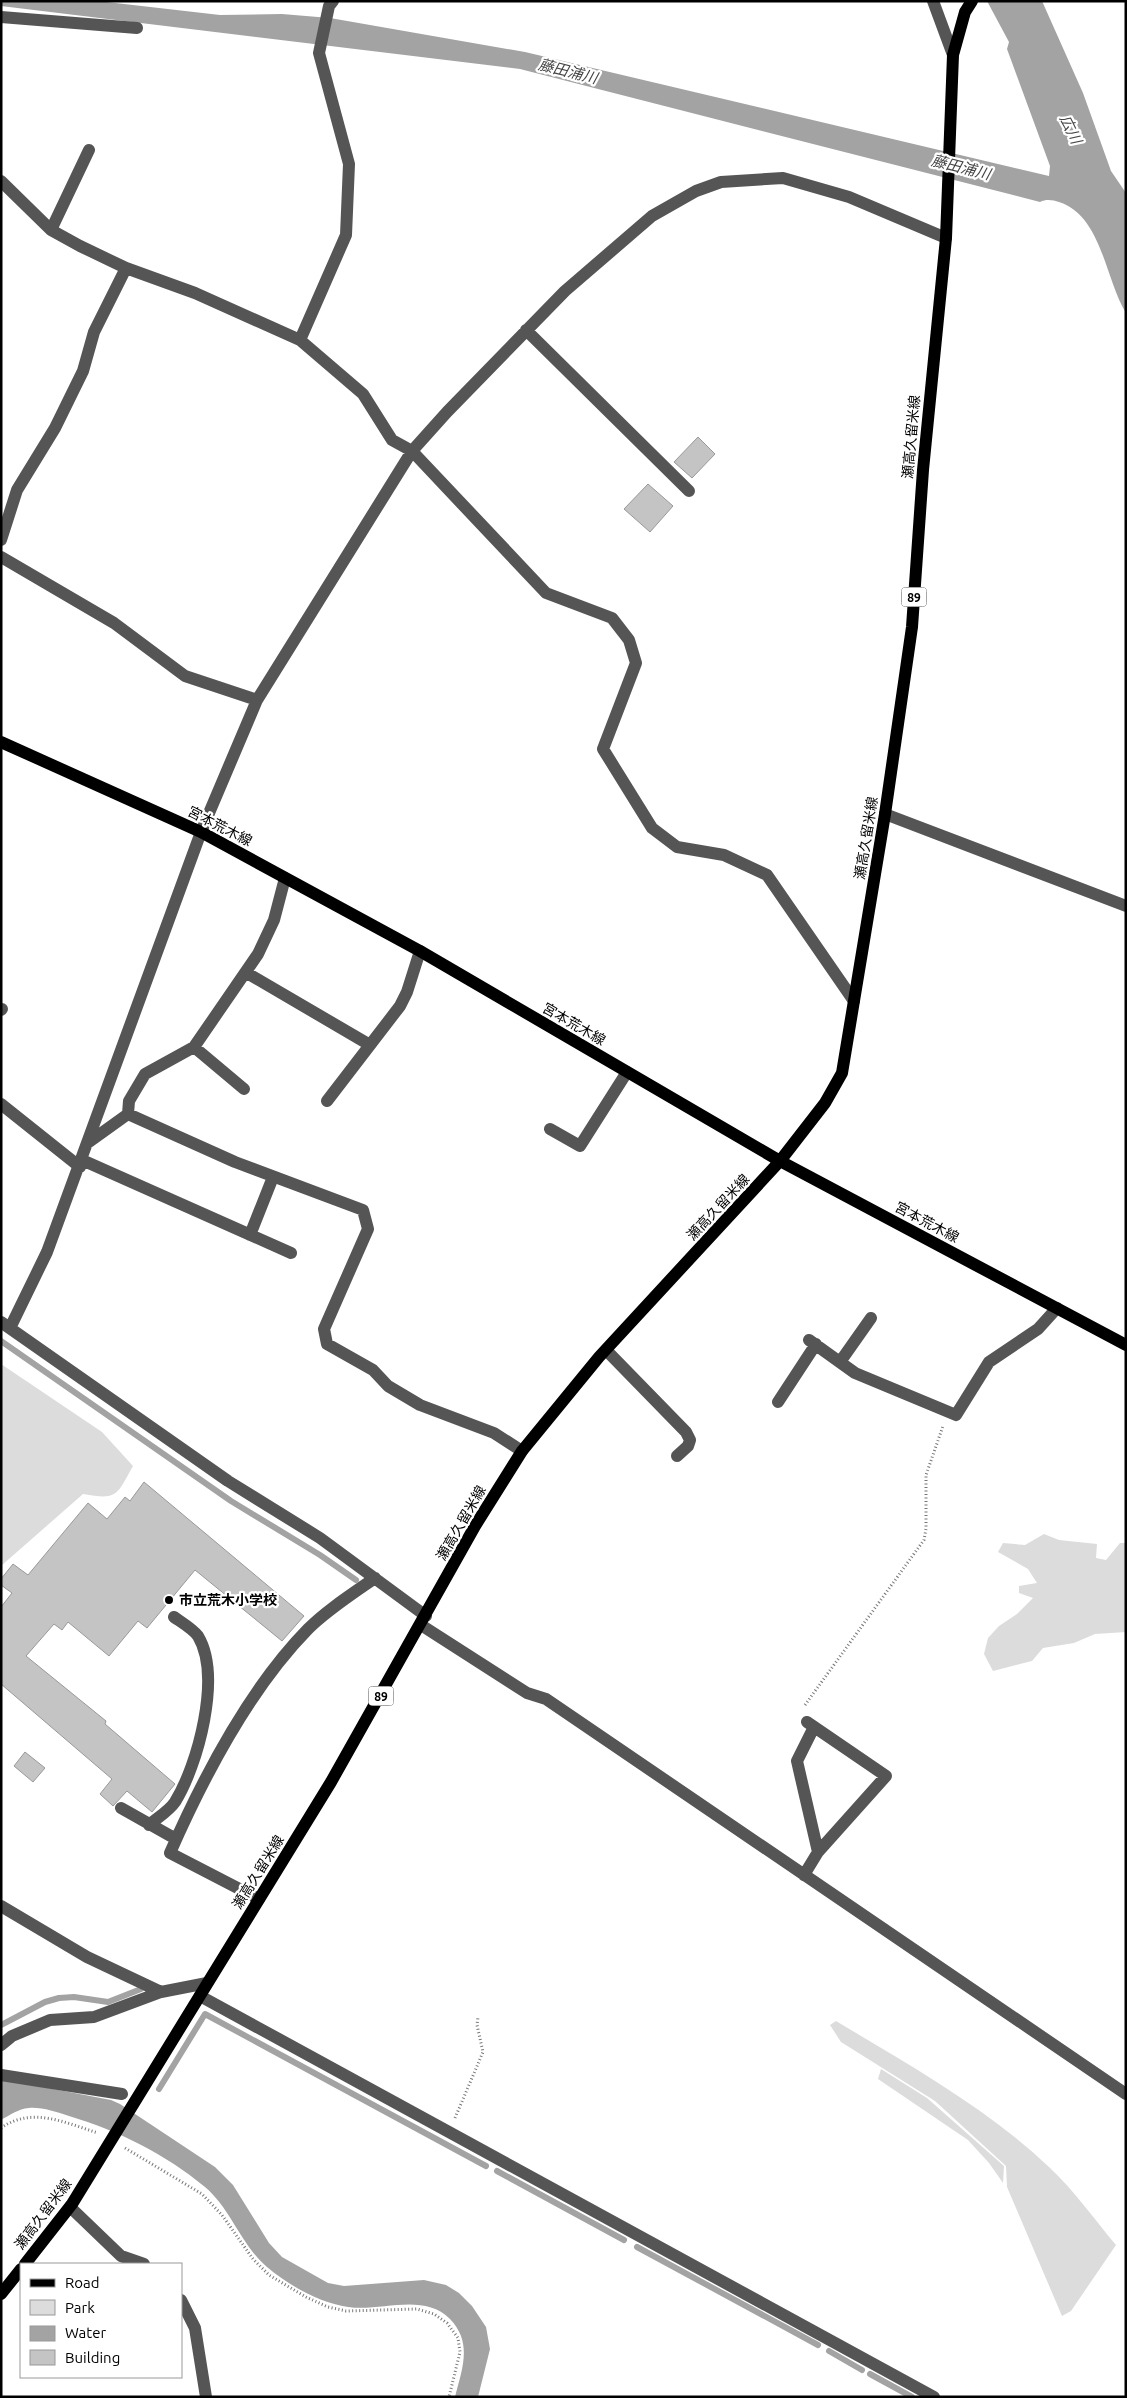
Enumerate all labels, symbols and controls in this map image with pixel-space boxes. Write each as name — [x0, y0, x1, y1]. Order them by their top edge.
water label: 藤田浦川 — [537, 55, 601, 87]
water label: 広川 — [1057, 112, 1086, 148]
water label: 藤田浦川 — [930, 151, 994, 183]
street label: 瀬高久留米線 — [899, 394, 923, 480]
road number: 89 — [902, 588, 926, 606]
street label: 瀬高久留米線 — [852, 795, 880, 881]
street label: 宮本荒木線 — [185, 803, 255, 849]
street label: 宮本荒木線 — [540, 1000, 608, 1048]
street label: 瀬高久留米線 — [684, 1171, 752, 1243]
street label: 宮本荒木線 — [892, 1199, 962, 1245]
street label: 瀬高久留米線 — [433, 1483, 489, 1563]
place label: 市立荒木小学校 — [179, 1592, 277, 1608]
marker: 市立荒木小学校 — [163, 1594, 175, 1606]
road number: 89 — [368, 1686, 394, 1705]
street label: 瀬高久留米線 — [229, 1832, 287, 1912]
street label: 瀬高久留米線 — [11, 2176, 75, 2252]
legend — [20, 2263, 182, 2378]
text: Road — [65, 2274, 100, 2291]
text: Park — [65, 2299, 95, 2316]
text: Water — [65, 2324, 106, 2341]
text: Building — [65, 2349, 120, 2366]

